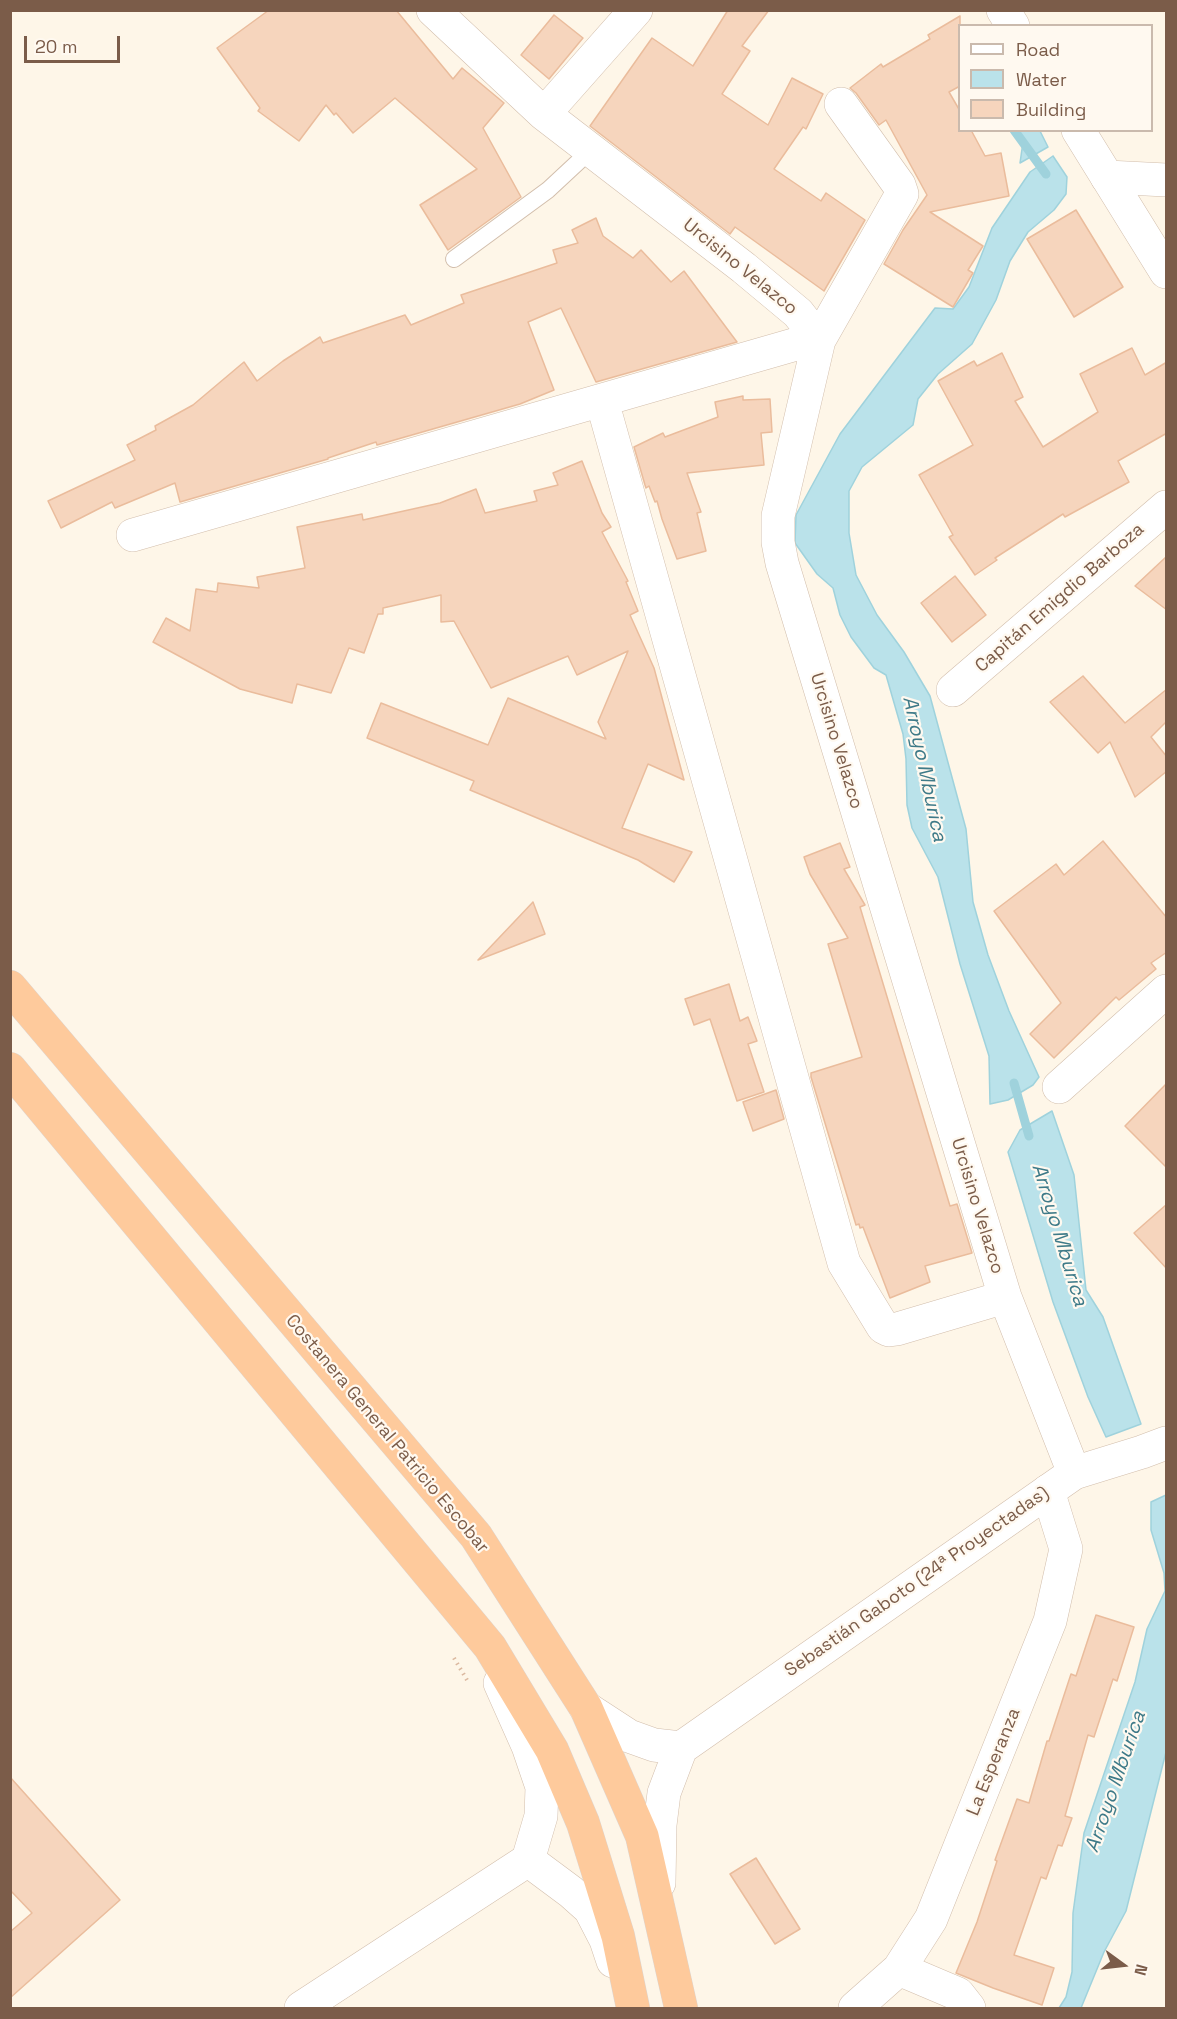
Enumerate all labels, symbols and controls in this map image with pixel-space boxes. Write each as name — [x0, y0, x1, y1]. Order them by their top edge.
scale bar — [27, 24, 123, 62]
legend — [958, 24, 1153, 132]
text: 20 m — [35, 35, 78, 58]
text: Road — [1016, 38, 1060, 61]
text: Water — [1016, 68, 1067, 91]
text: Building — [1016, 98, 1086, 121]
street label: Urcisino Velazco — [678, 214, 802, 320]
street label: Capitán Emigdio Barboza — [971, 519, 1149, 677]
street label: Urcisino Velazco — [805, 670, 867, 812]
water label: Arroyo Mburica — [897, 694, 951, 844]
street label: Urcisino Velazco — [946, 1135, 1008, 1277]
water label: Arroyo Mburica — [1026, 1161, 1092, 1309]
street label: Costanera General Patricio Escobar — [281, 1310, 493, 1558]
street label: Sebastián Gaboto (24ª Proyectadas) — [781, 1482, 1053, 1682]
street label: La Esperanza — [963, 1705, 1025, 1819]
water label: Arroyo Mburica — [1081, 1708, 1151, 1856]
north arrow — [1093, 1935, 1153, 1995]
text: N — [1129, 1962, 1152, 1978]

